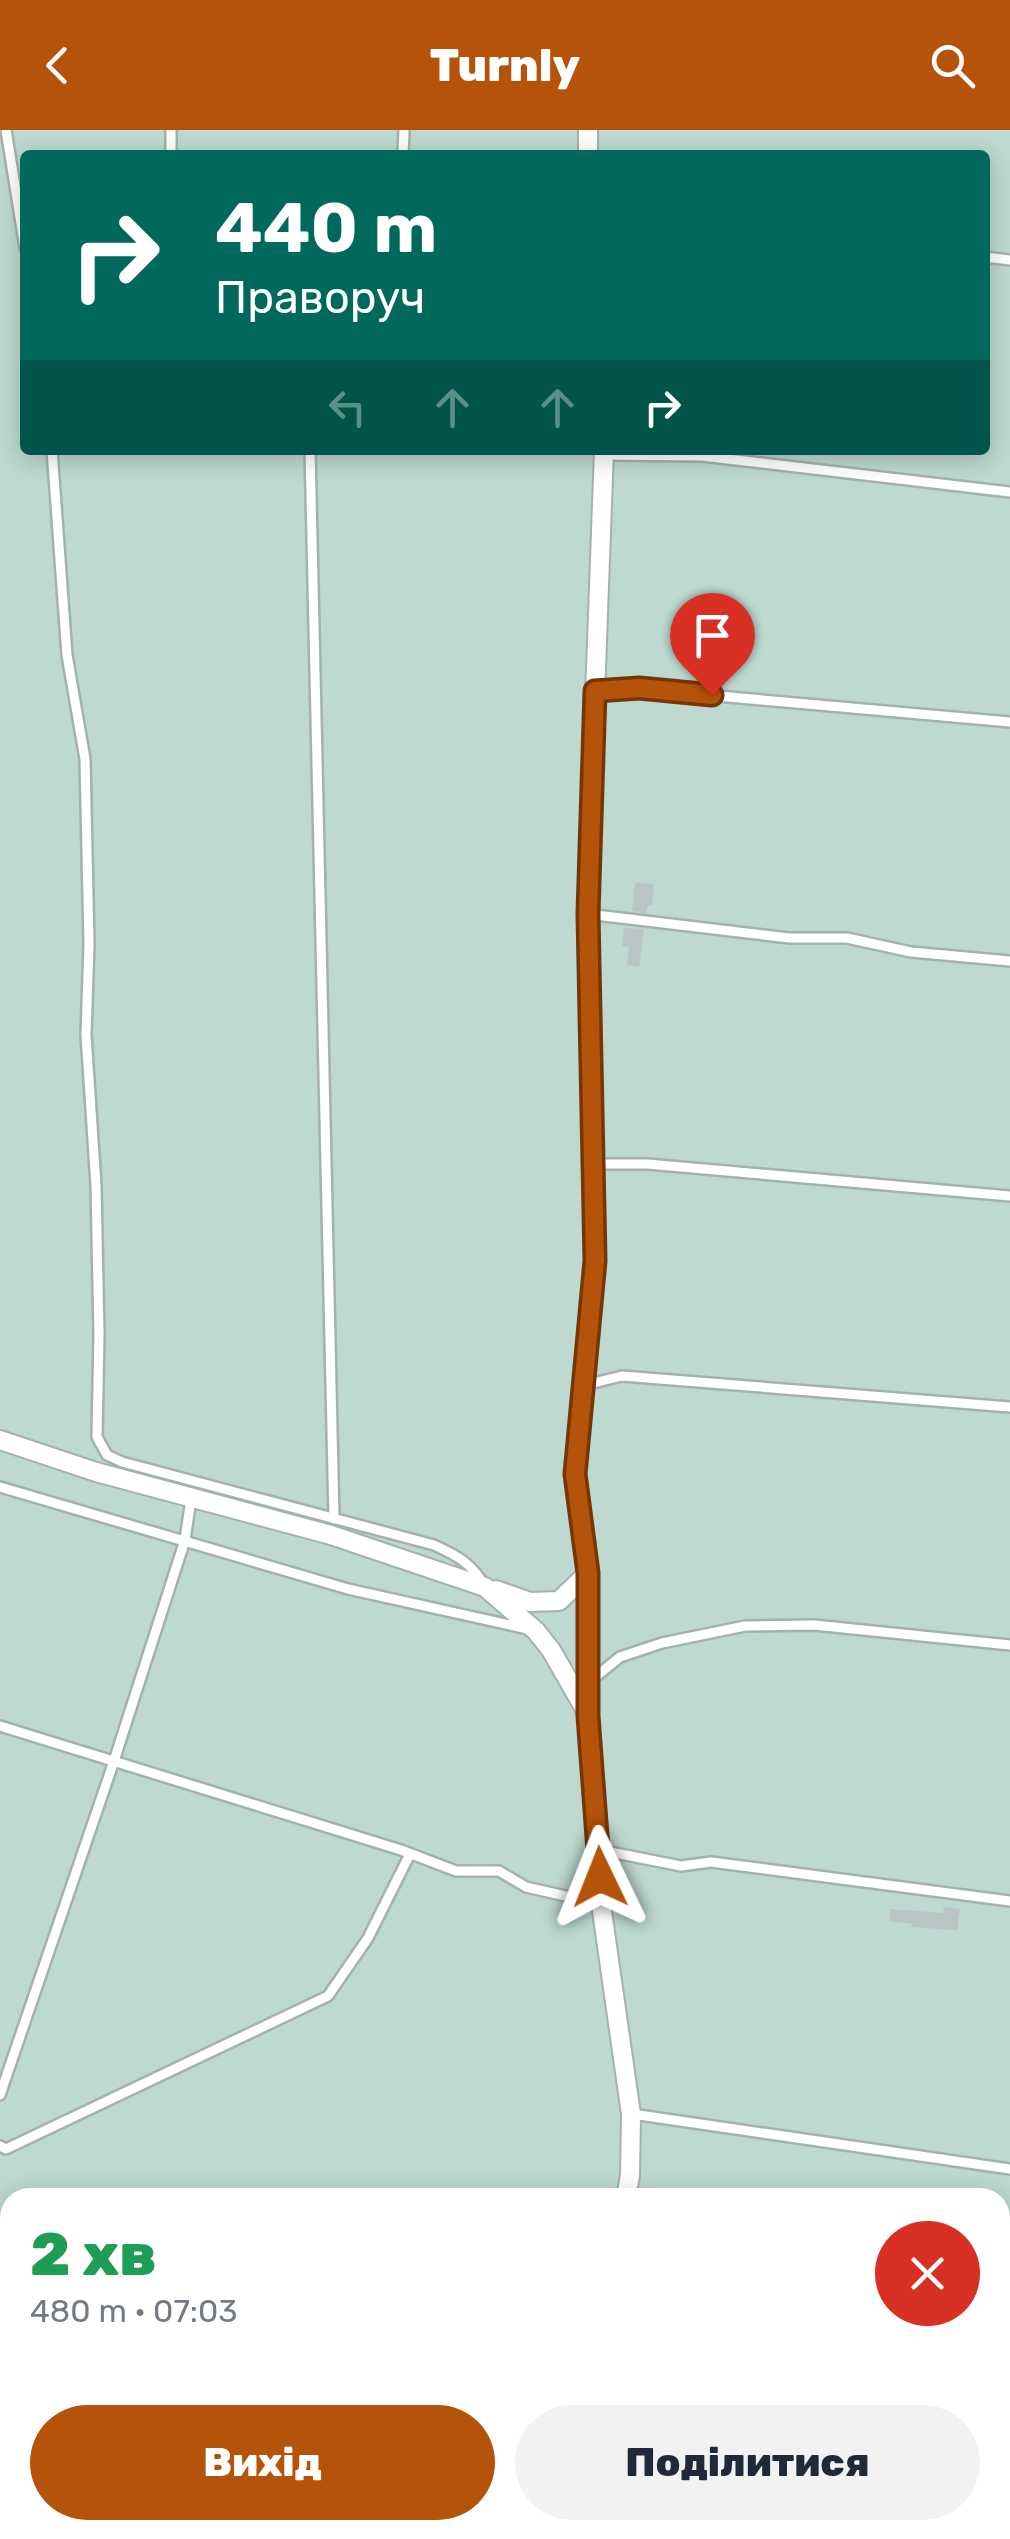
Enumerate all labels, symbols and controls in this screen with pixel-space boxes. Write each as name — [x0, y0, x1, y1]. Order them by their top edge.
icon: back — [30, 38, 85, 93]
icon: search — [925, 38, 980, 93]
text: Turnly — [430, 39, 580, 92]
text: 440 m — [215, 187, 437, 270]
icon: right — [50, 190, 180, 320]
text: Праворуч — [215, 271, 425, 324]
icon: left — [320, 380, 375, 435]
icon: ahead — [425, 380, 480, 435]
icon: ahead — [530, 380, 585, 435]
icon: right — [635, 380, 690, 435]
pin — [670, 593, 755, 696]
icon: arrive — [685, 608, 740, 663]
position arrow — [548, 1825, 652, 1929]
text: 2 хв — [30, 2219, 157, 2290]
button: close — [875, 2221, 980, 2326]
text: 480 m · 07:03 — [30, 2292, 238, 2330]
button: Вихід — [30, 2405, 495, 2520]
button: Поділитися — [515, 2405, 980, 2520]

